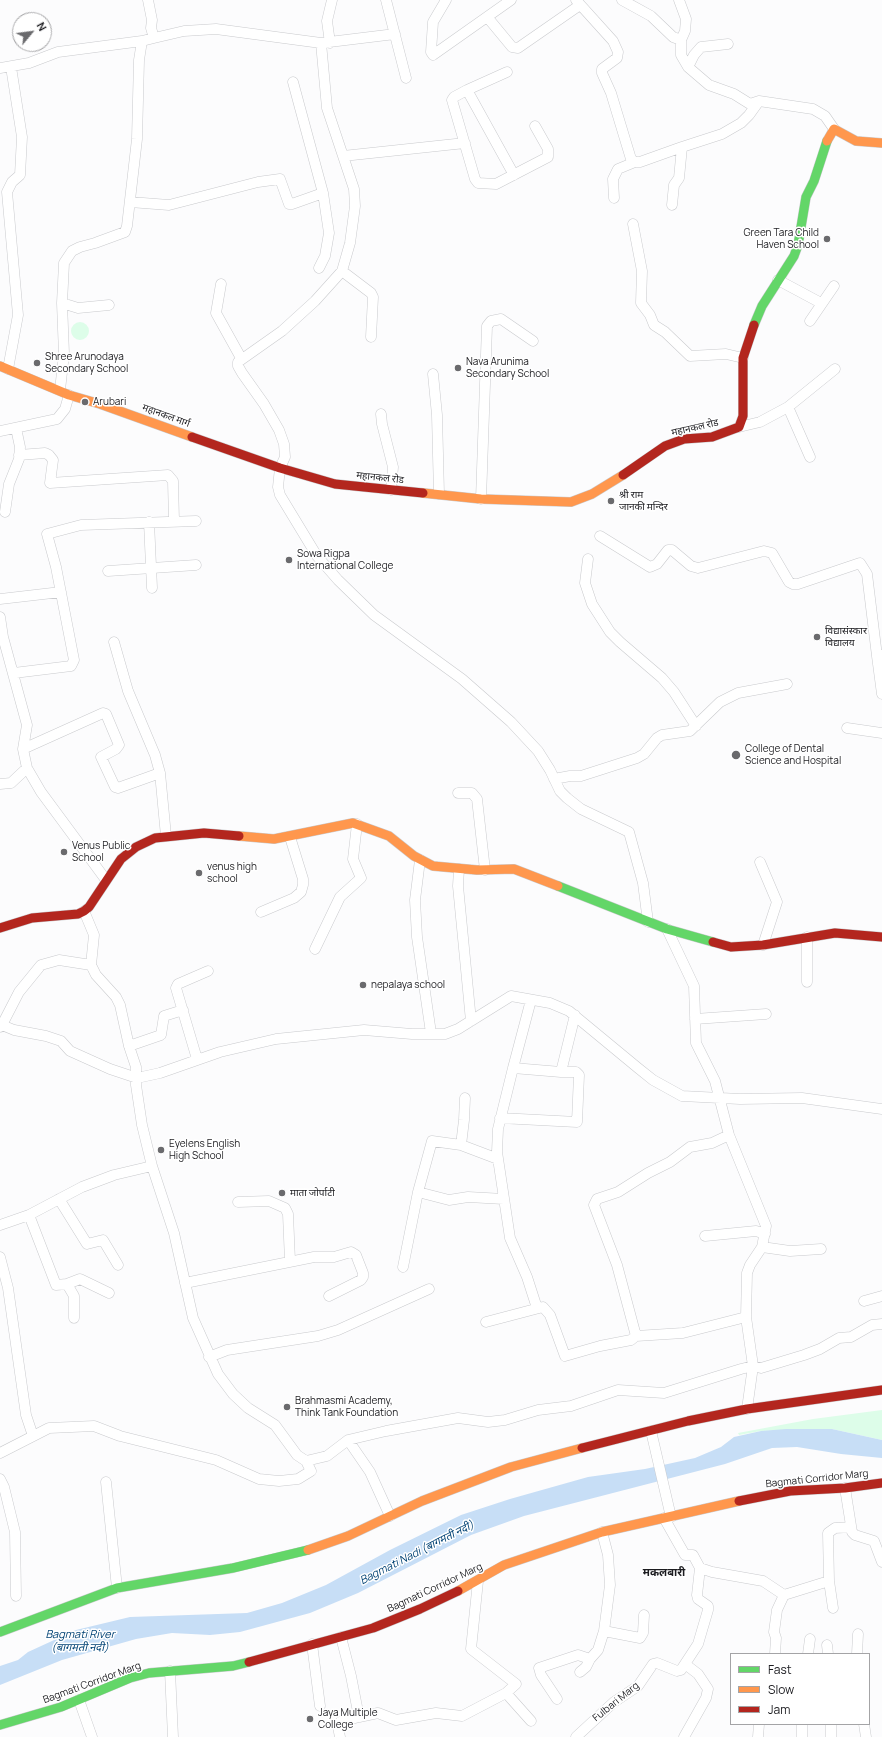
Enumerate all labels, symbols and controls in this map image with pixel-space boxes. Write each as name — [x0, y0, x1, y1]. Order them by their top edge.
north arrow — [12, 12, 52, 52]
text: N — [34, 19, 51, 34]
place label: Green Tara Child Haven School — [743, 227, 819, 250]
marker: Green Tara Child Haven School — [822, 234, 832, 244]
place label: Shree Arunodaya Secondary School — [45, 351, 128, 374]
place label: Nava Arunima Secondary School — [466, 356, 549, 380]
marker: Shree Arunodaya Secondary School — [32, 358, 42, 368]
marker: Nava Arunima Secondary School — [453, 363, 463, 373]
place label: Arubari — [93, 396, 126, 408]
marker: Arubari — [80, 397, 90, 407]
street label: महानकल मार्ग — [140, 402, 192, 430]
street label: महानकल रोड — [670, 417, 720, 439]
street label: महानकल रोड — [356, 470, 404, 486]
place label: श्री राम जानकी मन्दिर — [619, 489, 668, 512]
marker: श्री राम जानकी मन्दिर — [606, 496, 616, 506]
place label: Sowa Rigpa International College — [297, 548, 393, 572]
marker: Sowa Rigpa International College — [284, 555, 294, 565]
place label: विद्यासंस्कार विद्यालय — [825, 625, 867, 648]
marker: विद्यासंस्कार विद्यालय — [812, 632, 822, 642]
place label: College of Dental Science and Hospital — [745, 743, 841, 766]
marker: College of Dental Science and Hospital — [730, 749, 742, 761]
place label: Venus Public School — [72, 840, 130, 864]
marker: Venus Public School — [59, 847, 69, 857]
place label: venus high school — [207, 861, 257, 884]
marker: venus high school — [194, 868, 204, 878]
place label: nepalaya school — [371, 979, 445, 991]
marker: nepalaya school — [358, 980, 368, 990]
place label: Eyelens English High School — [169, 1138, 240, 1162]
marker: Eyelens English High School — [156, 1145, 166, 1155]
place label: माता जोर्पाटी — [290, 1187, 335, 1199]
marker: माता जोर्पाटी — [277, 1188, 287, 1198]
place label: Brahmasmi Academy, Think Tank Foundation — [295, 1395, 398, 1418]
marker: Brahmasmi Academy, Think Tank Foundation — [282, 1402, 292, 1412]
street label: Bagmati Corridor Marg — [765, 1468, 869, 1490]
water label: Bagmati Nadi (बागमती नदी) — [358, 1518, 476, 1588]
street label: Bagmati Corridor Marg — [386, 1561, 484, 1615]
district label: मकलबारी — [643, 1566, 685, 1580]
water label: Bagmati River (बागमती नदी) — [45, 1628, 115, 1654]
legend — [730, 1653, 870, 1725]
street label: Bagmati Corridor Marg — [41, 1660, 143, 1706]
text: Fast — [768, 1661, 792, 1678]
street label: Fulbari Marg — [590, 1680, 642, 1724]
text: Slow — [768, 1681, 794, 1698]
text: Jam — [768, 1701, 790, 1718]
place label: Jaya Multiple College — [318, 1707, 378, 1730]
marker: Jaya Multiple College — [305, 1714, 315, 1724]

